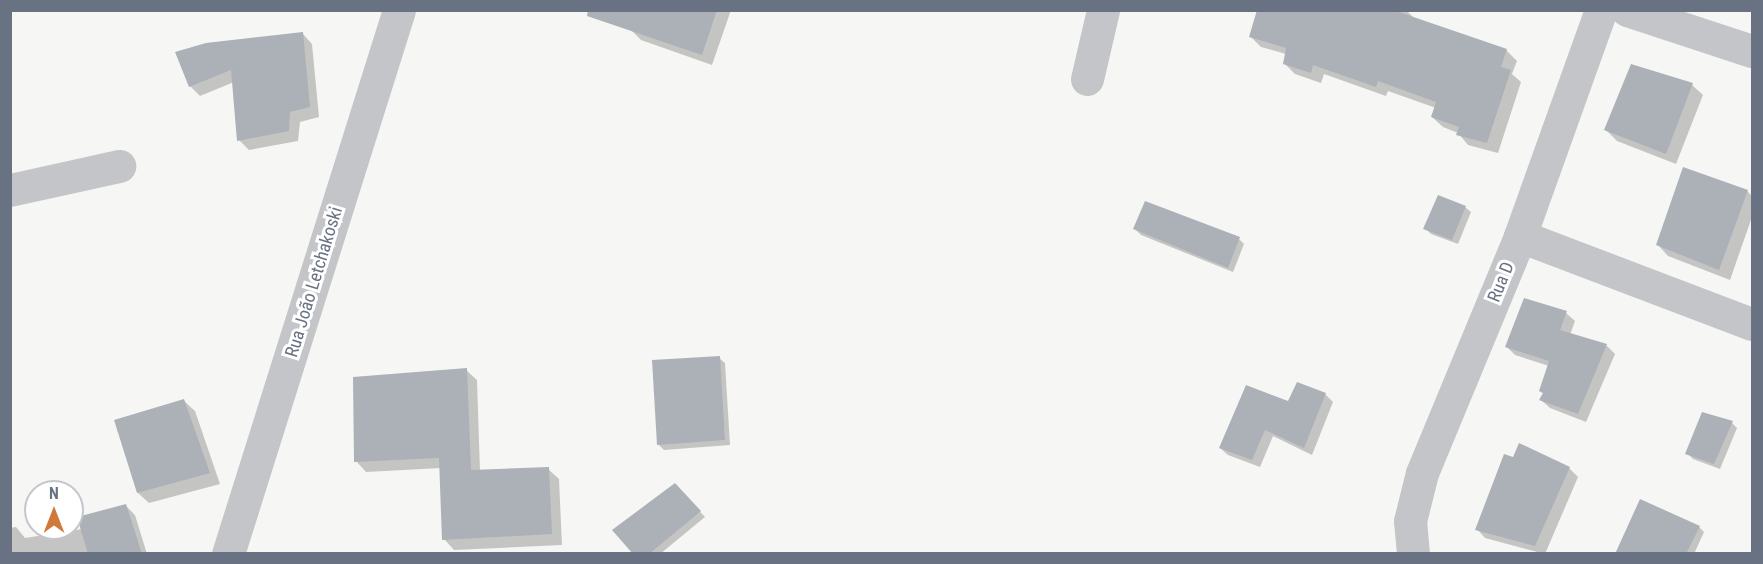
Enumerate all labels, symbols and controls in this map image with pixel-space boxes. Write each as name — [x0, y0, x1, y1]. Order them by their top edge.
street label: Rua João Letchakoski — [281, 204, 347, 360]
street label: Rua D — [1483, 259, 1519, 305]
north arrow — [24, 480, 84, 540]
text: N — [49, 484, 59, 503]

